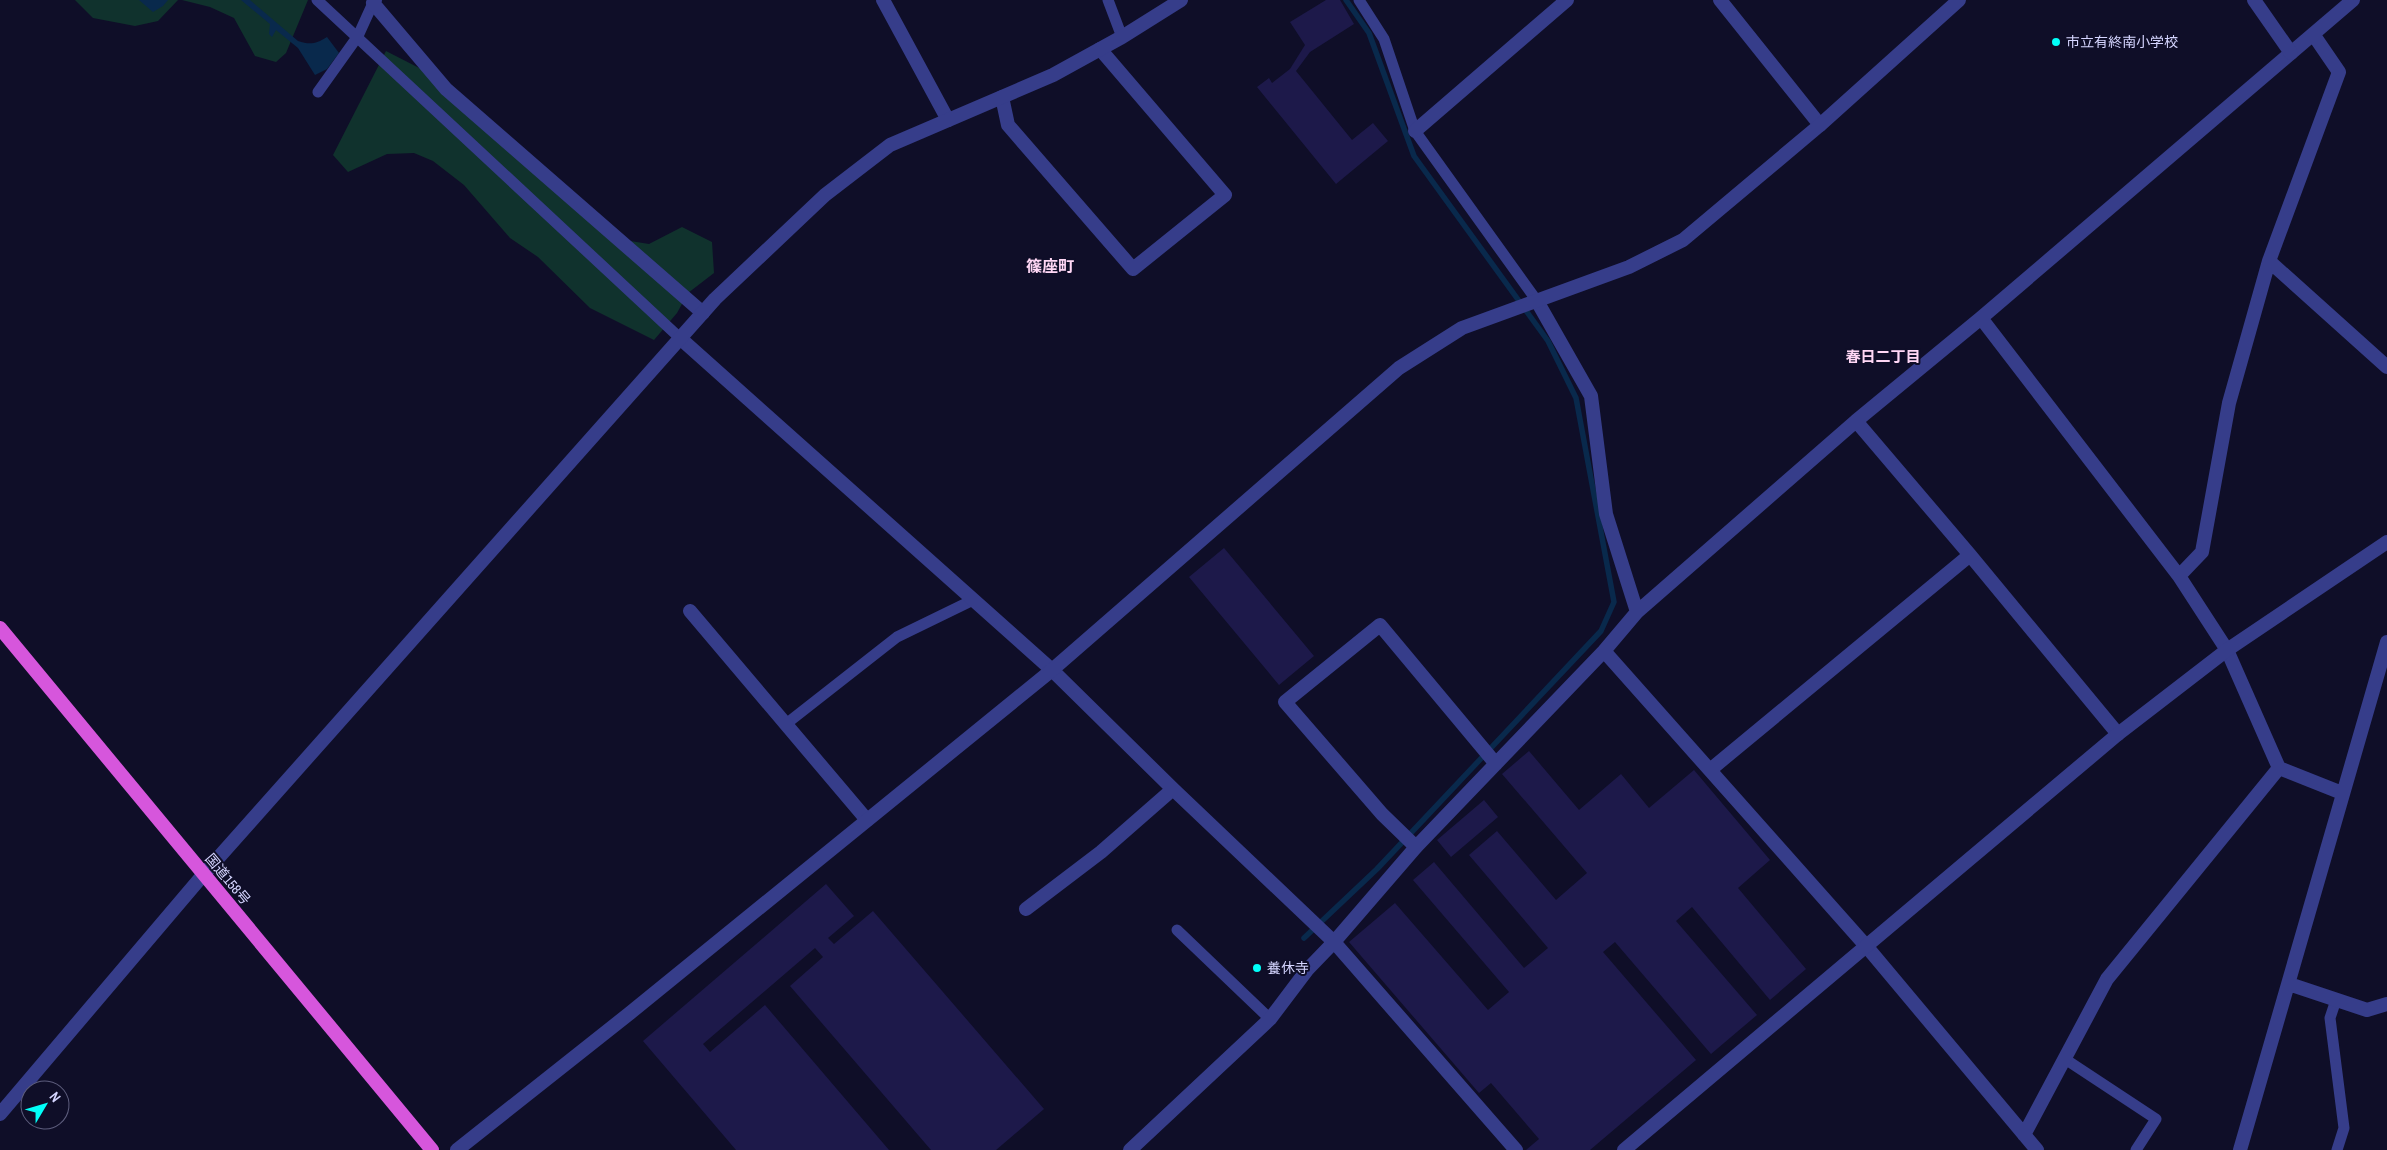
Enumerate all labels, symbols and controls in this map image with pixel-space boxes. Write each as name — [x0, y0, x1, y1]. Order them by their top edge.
place label: 市立有終南小学校 — [2066, 33, 2178, 51]
marker: 市立有終南小学校 — [2050, 36, 2062, 48]
district label: 篠座町 — [1026, 255, 1074, 277]
district label: 春日二丁目 — [1845, 346, 1921, 367]
street label: 国道158号 — [201, 850, 255, 908]
place label: 養休寺 — [1267, 959, 1309, 977]
marker: 養休寺 — [1251, 962, 1263, 974]
north arrow — [20, 1080, 70, 1130]
text: N — [46, 1088, 65, 1106]

